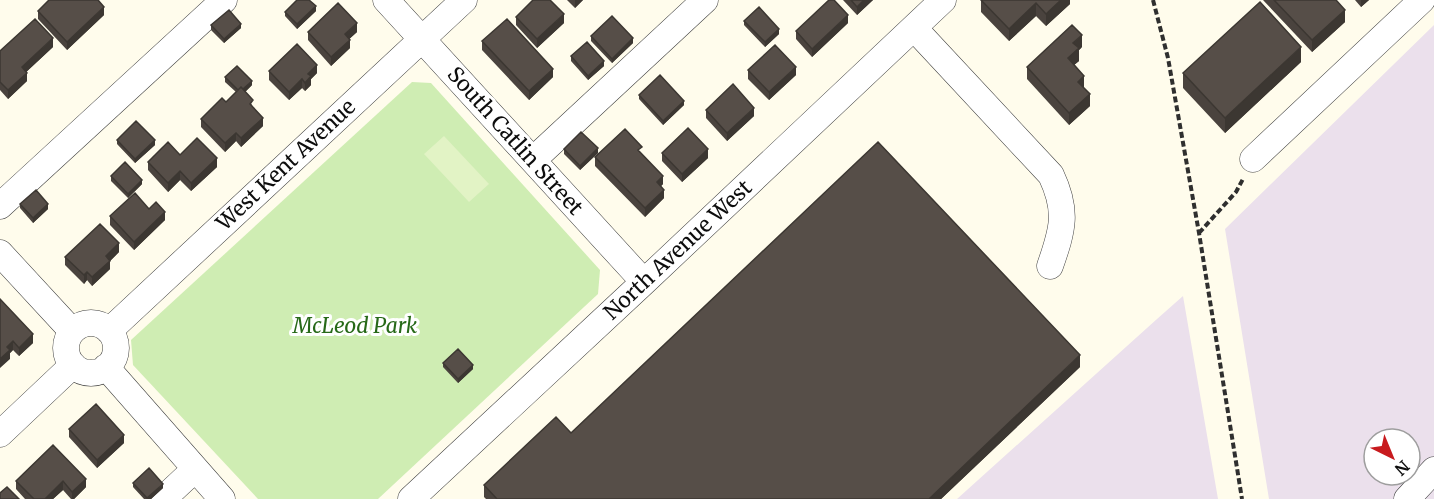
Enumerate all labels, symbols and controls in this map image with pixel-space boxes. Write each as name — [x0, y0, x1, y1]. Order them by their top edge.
street label: South Catlin Street — [442, 61, 589, 220]
street label: West Kent Avenue — [210, 93, 361, 237]
street label: North Avenue West — [598, 174, 757, 325]
park label: McLeod Park — [292, 312, 418, 339]
north arrow — [1362, 427, 1422, 487]
text: N — [1391, 456, 1414, 480]

